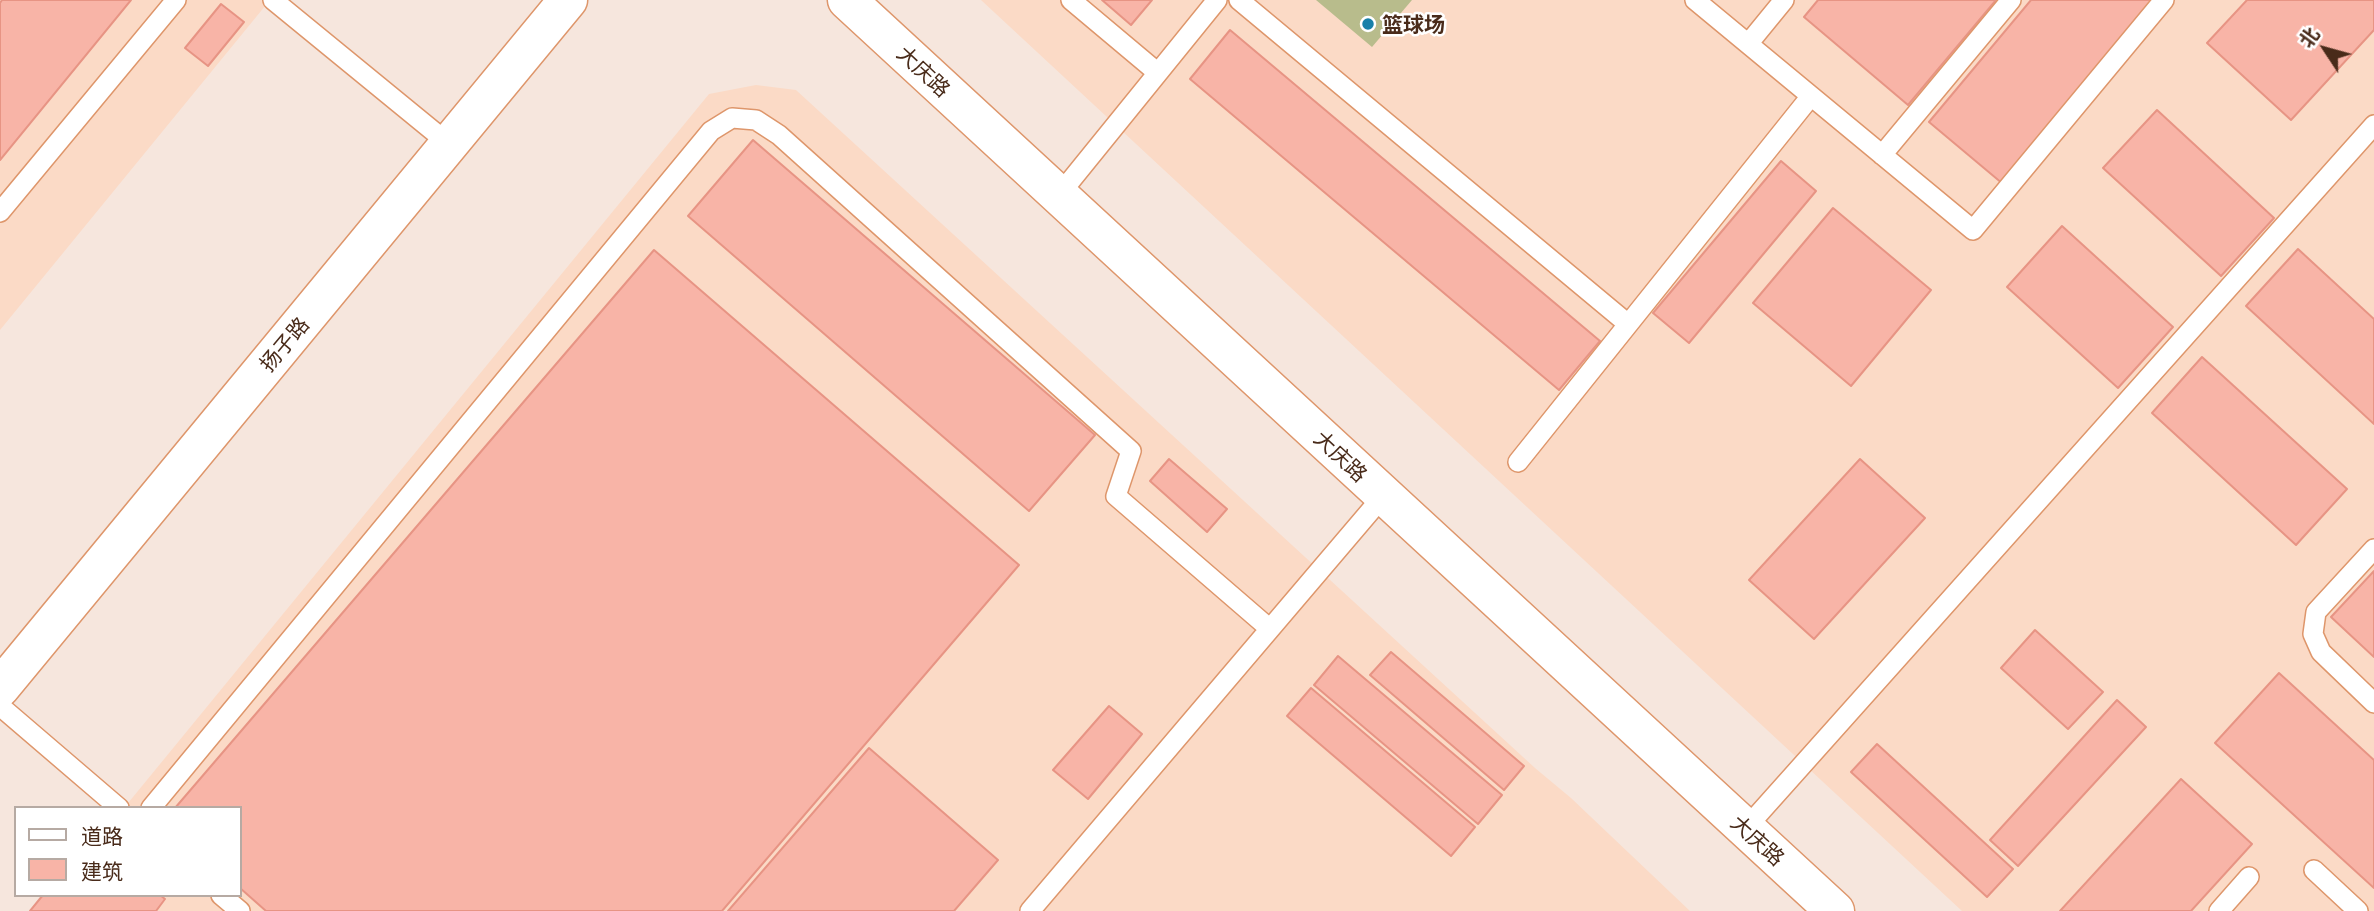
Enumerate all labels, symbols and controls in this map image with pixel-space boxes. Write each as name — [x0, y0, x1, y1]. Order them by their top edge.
place label: 篮球场 — [1382, 11, 1445, 37]
north arrow — [2290, 14, 2360, 84]
marker: 篮球场 — [1360, 16, 1376, 32]
text: 北 — [2291, 21, 2324, 52]
street label: 大庆路 — [892, 40, 956, 102]
street label: 扬子路 — [254, 312, 314, 376]
street label: 大庆路 — [1309, 425, 1373, 487]
legend — [14, 806, 242, 897]
street label: 大庆路 — [1726, 810, 1790, 870]
text: 道路 — [81, 820, 123, 850]
text: 建筑 — [81, 855, 123, 885]

